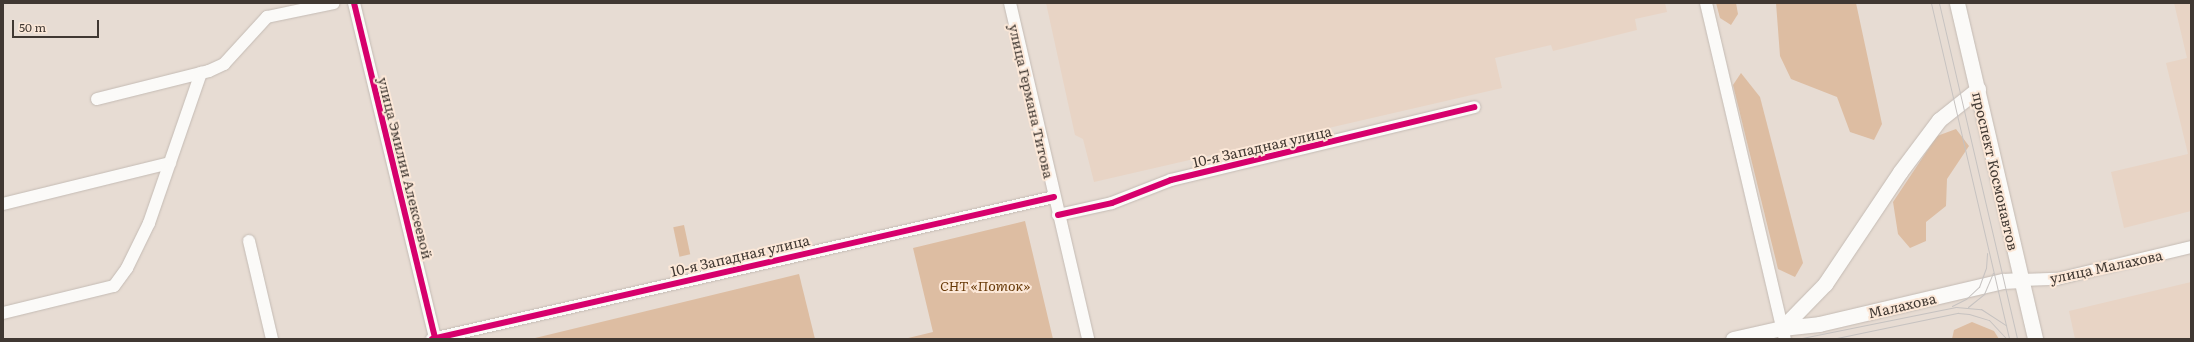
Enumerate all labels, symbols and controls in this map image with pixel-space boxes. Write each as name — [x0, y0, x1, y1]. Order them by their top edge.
scale bar — [14, 12, 101, 38]
text: 50 m — [19, 18, 46, 36]
street label: улица Германа Титова — [1006, 22, 1058, 180]
street label: улица Эмилии Алексеевой — [375, 75, 437, 261]
street label: проспект Космонавтов — [1970, 90, 2022, 252]
street label: 10-я Западная улица — [1191, 122, 1333, 170]
street label: 10-я Западная улица — [669, 231, 811, 279]
street label: улица Малахова — [2048, 246, 2164, 286]
park label: СНТ «Поток» — [940, 277, 1030, 293]
street label: Малахова — [1866, 289, 1938, 321]

